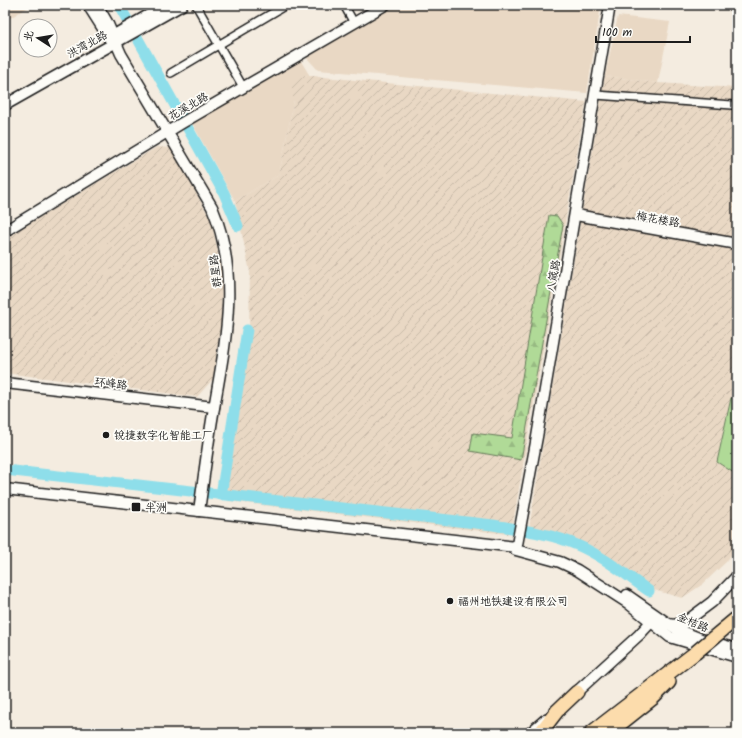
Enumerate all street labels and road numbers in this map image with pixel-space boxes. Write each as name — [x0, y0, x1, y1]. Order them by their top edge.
street label: 洪湾北路 — [64, 26, 111, 63]
street label: 花溪北路 — [165, 88, 212, 126]
street label: 梅花楼路 — [635, 207, 681, 233]
street label: 群星路 — [205, 253, 227, 288]
street label: 八箴路 — [542, 258, 566, 294]
street label: 环峰路 — [93, 373, 128, 395]
street label: 金桔路 — [674, 608, 711, 638]

